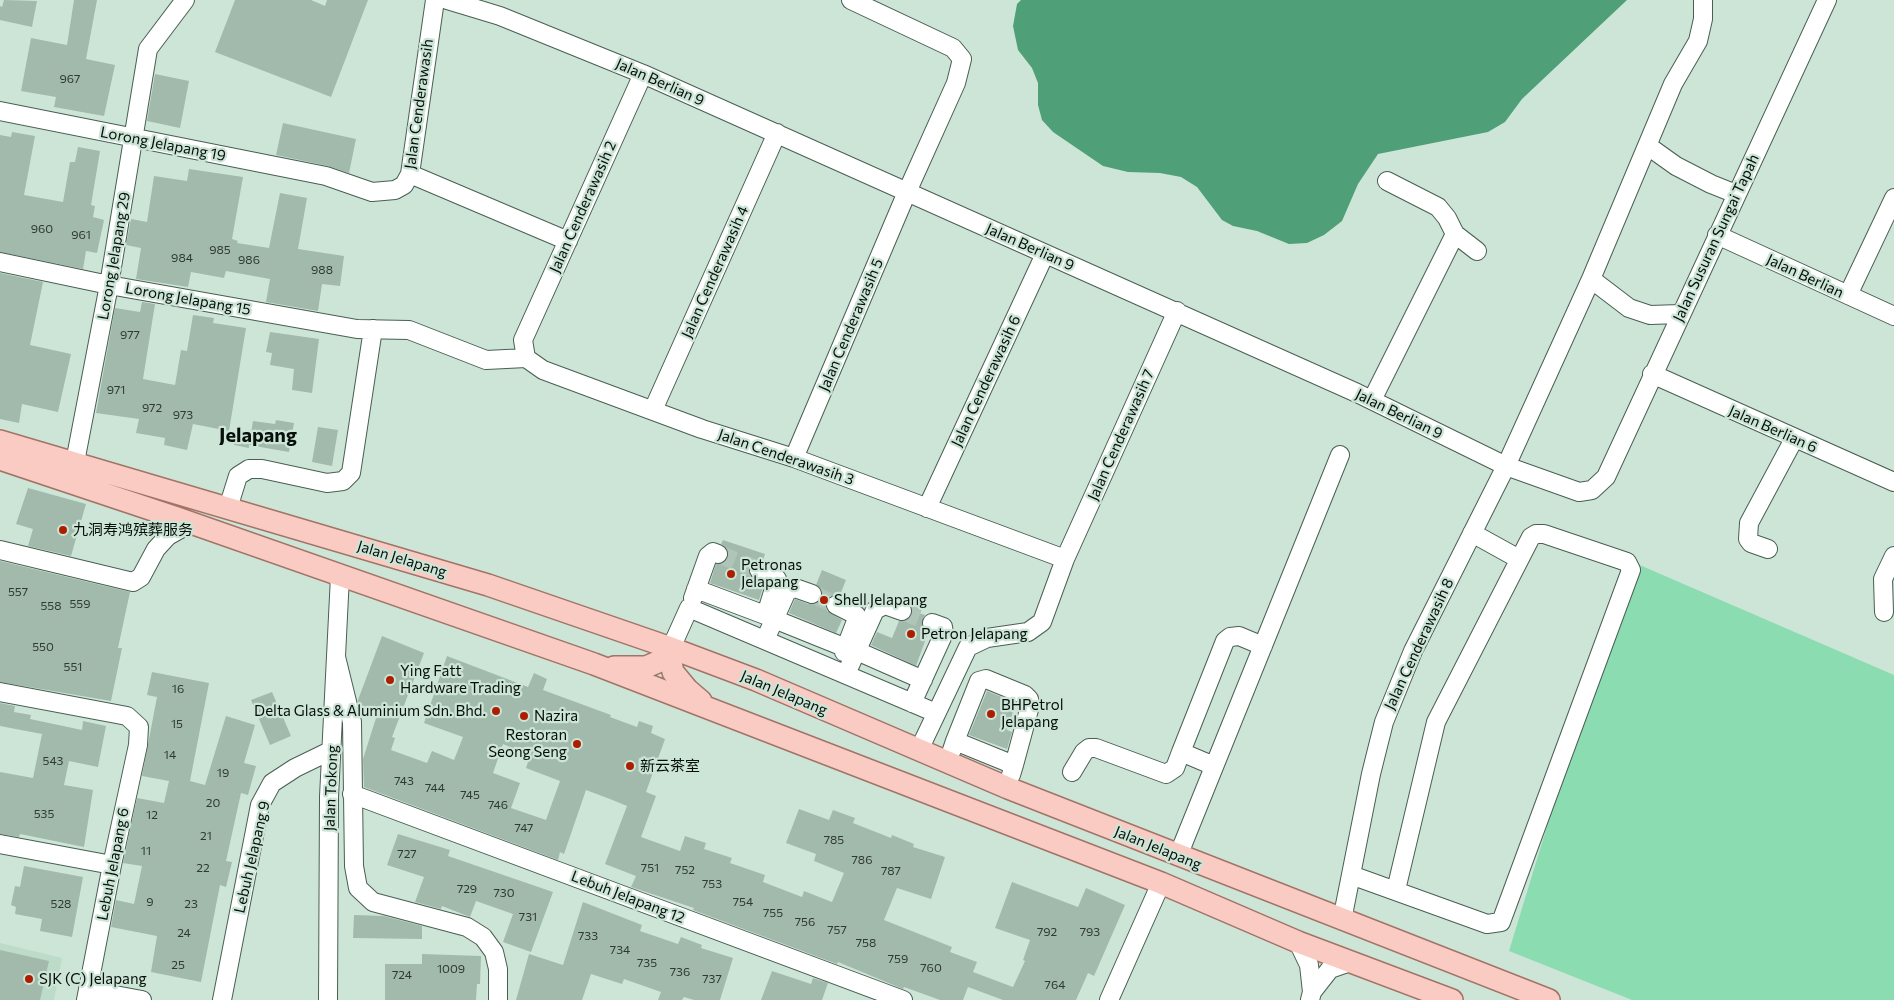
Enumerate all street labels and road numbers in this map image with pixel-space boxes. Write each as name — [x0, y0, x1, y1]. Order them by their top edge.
street label: Jalan Cenderawasih — [401, 38, 437, 170]
street label: Jalan Berlian 9 — [613, 54, 707, 110]
street label: Lorong Jelapang 19 — [99, 123, 227, 165]
street label: Jalan Cenderawasih 2 — [546, 138, 620, 276]
street label: Jalan Susuran Sungai Tapah — [1669, 151, 1763, 325]
street label: Lorong Jelapang 29 — [94, 191, 134, 321]
street label: Jalan Cenderawasih 4 — [678, 203, 752, 341]
street label: Jalan Berlian 9 — [983, 219, 1077, 275]
street label: Jalan Berlian — [1764, 250, 1846, 302]
street label: Jalan Cenderawasih 5 — [815, 256, 887, 394]
street label: Lorong Jelapang 15 — [124, 279, 252, 319]
street label: Jalan Cenderawasih 6 — [948, 312, 1024, 450]
street label: Jalan Cenderawasih 7 — [1084, 366, 1158, 504]
street label: Jalan Berlian 9 — [1352, 385, 1446, 443]
street label: Jalan Berlian 6 — [1726, 401, 1820, 457]
street label: Jalan Cenderawasih 3 — [716, 425, 856, 489]
street label: Jalan Jelapang — [355, 537, 449, 581]
street label: Jalan Cenderawasih 8 — [1381, 575, 1457, 713]
street label: Jalan Jelapang — [738, 667, 830, 719]
street label: Jalan Tokong — [321, 745, 341, 831]
street label: Lebuh Jelapang 9 — [230, 799, 274, 915]
street label: Lebuh Jelapang 6 — [93, 806, 133, 922]
street label: Jalan Jelapang — [1112, 822, 1204, 874]
street label: Lebuh Jelapang 12 — [569, 867, 687, 927]

